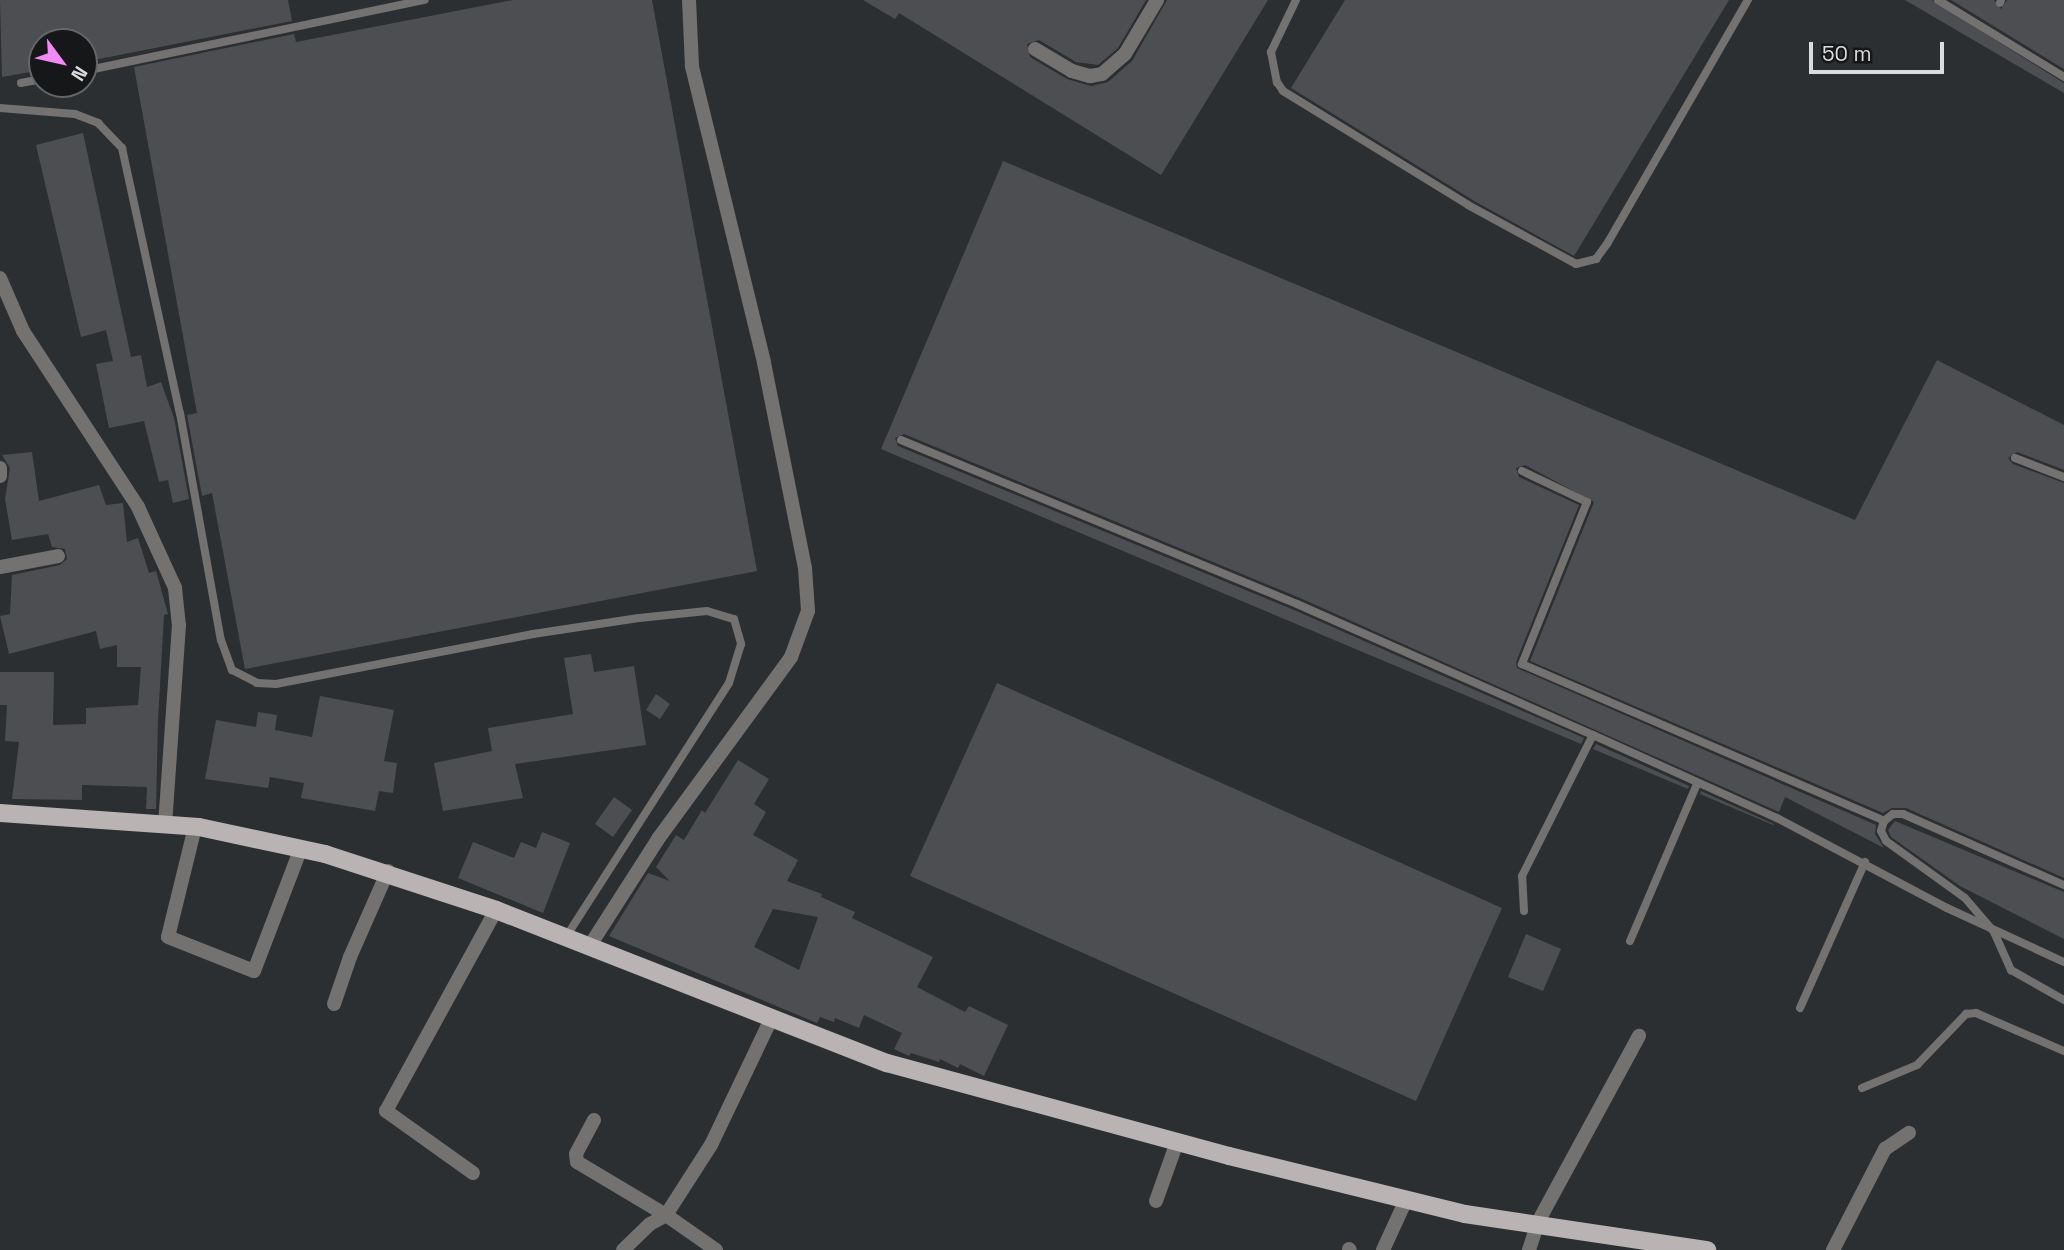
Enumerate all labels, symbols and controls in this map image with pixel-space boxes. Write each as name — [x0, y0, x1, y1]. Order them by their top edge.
north arrow — [28, 28, 98, 98]
scale bar — [1812, 28, 1947, 72]
text: 50 m — [1822, 40, 1872, 67]
text: N — [65, 61, 93, 86]

